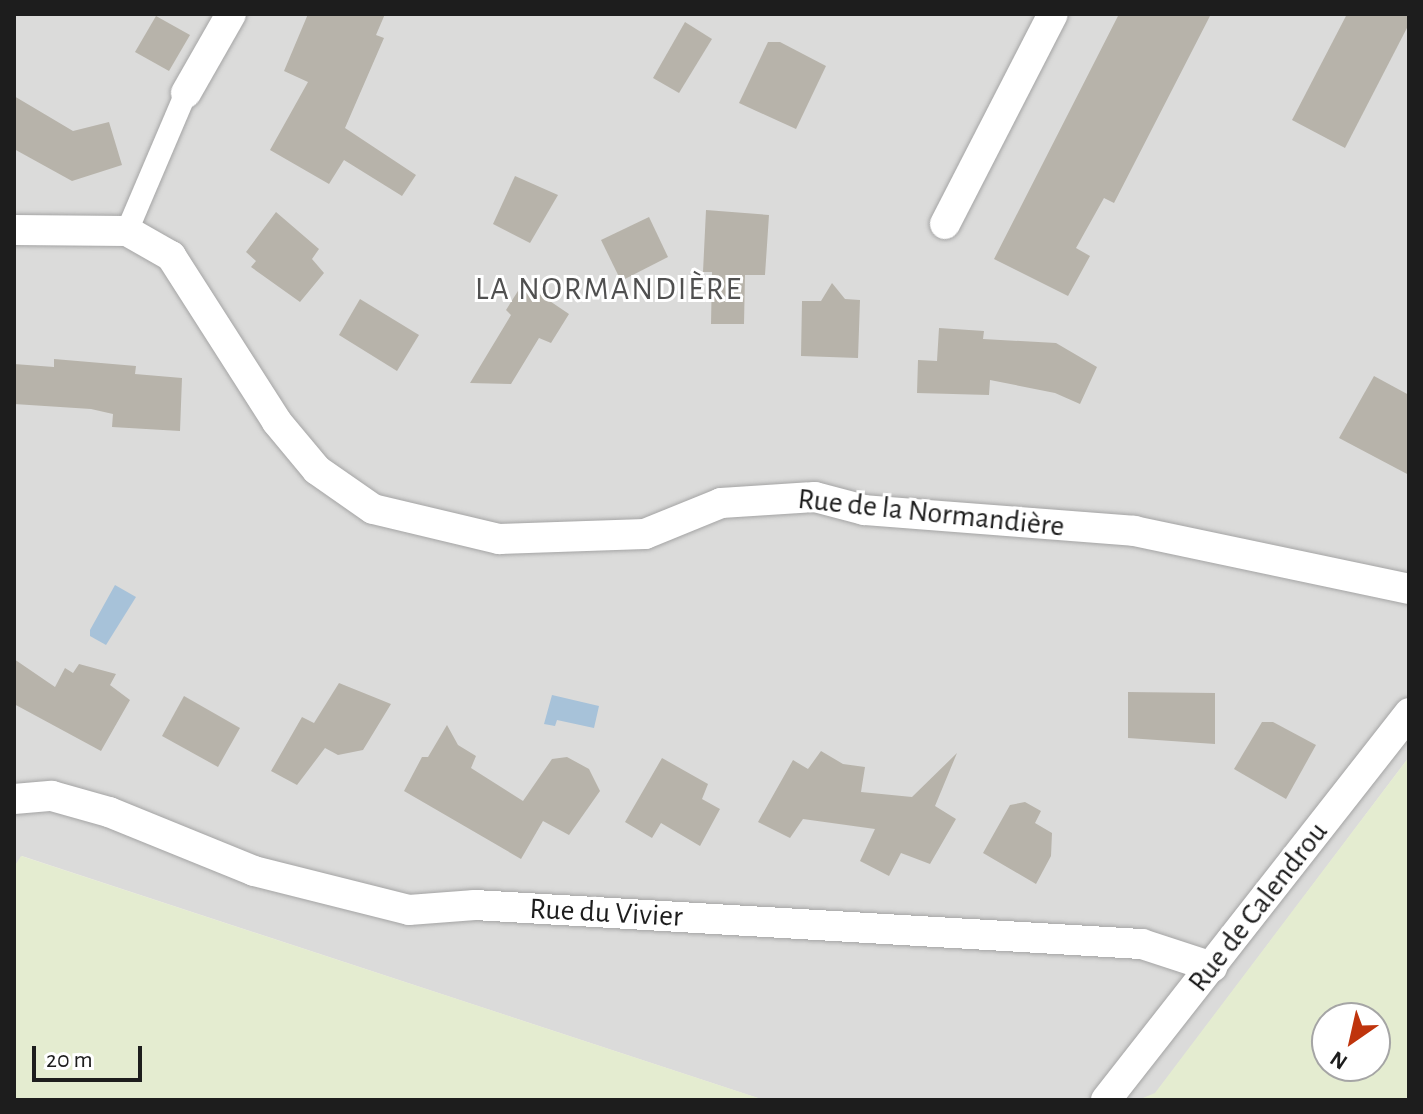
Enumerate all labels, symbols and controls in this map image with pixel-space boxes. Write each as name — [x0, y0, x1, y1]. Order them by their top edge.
district label: LA NORMANDIÈRE — [475, 270, 743, 308]
street label: Rue de la Normandière — [796, 481, 1066, 545]
street label: Rue de Calendrou — [1180, 815, 1336, 999]
street label: Rue du Vivier — [528, 891, 684, 935]
north arrow — [1311, 1002, 1391, 1082]
scale bar — [36, 1030, 146, 1080]
text: N — [1326, 1047, 1351, 1074]
text: 20 m — [46, 1048, 93, 1072]

